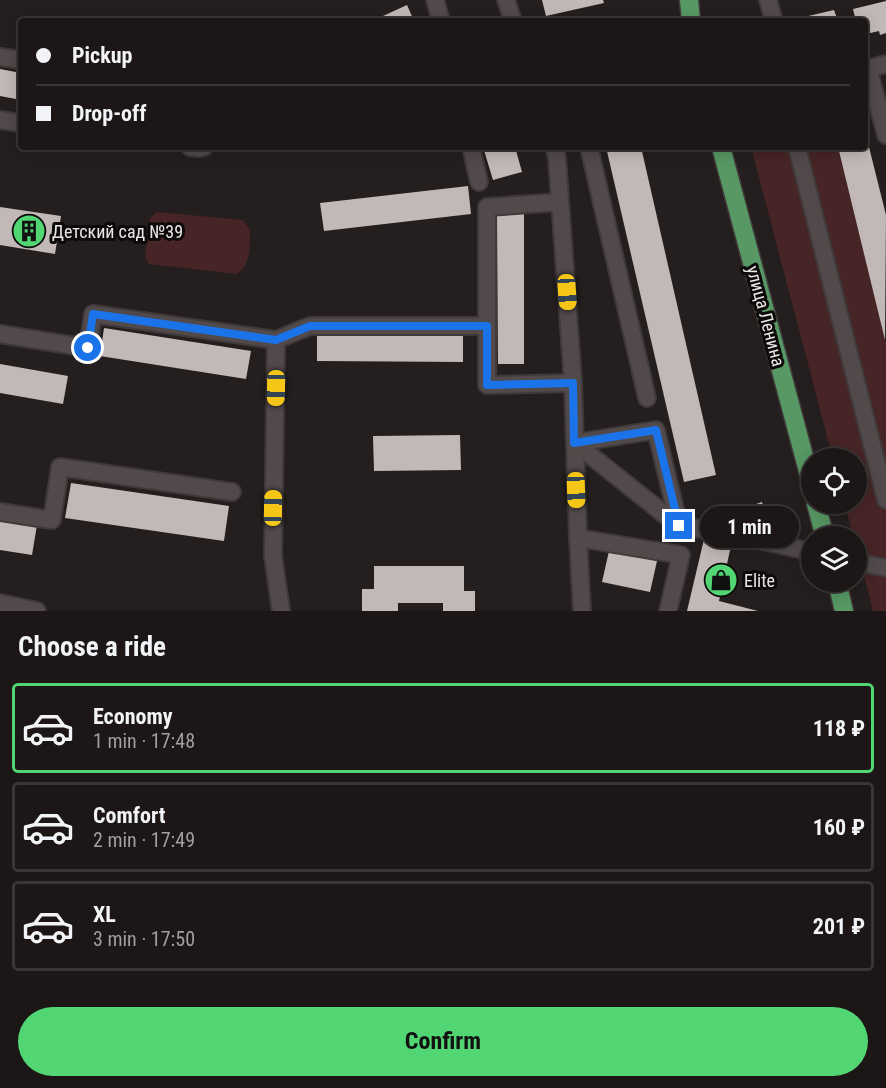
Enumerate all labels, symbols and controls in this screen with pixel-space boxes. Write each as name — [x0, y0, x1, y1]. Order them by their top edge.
text: Pickup — [72, 43, 132, 68]
text: Drop-off — [72, 101, 146, 126]
building icon: Детский сад №39 — [11, 213, 47, 249]
place label: Детский сад №39 — [52, 221, 183, 242]
street label: улица Ленина — [742, 263, 790, 369]
car — [557, 273, 577, 311]
route start — [74, 334, 101, 361]
car — [267, 370, 285, 406]
map controls — [801, 448, 867, 592]
button: locate — [801, 448, 867, 514]
car — [566, 472, 586, 508]
car — [264, 490, 282, 526]
callout: 1 min — [700, 505, 799, 547]
route end — [665, 512, 692, 539]
text: 1 min — [727, 515, 772, 539]
button: layers — [801, 526, 867, 592]
shop icon: Elite — [703, 562, 739, 598]
place label: Elite — [744, 570, 775, 591]
text: Choose a ride — [18, 631, 166, 663]
icon: car — [21, 701, 75, 755]
text: Economy — [93, 704, 173, 729]
text: 118 ₽ — [813, 716, 865, 741]
text: 1 min · 17:48 — [93, 729, 195, 753]
icon: car — [21, 800, 75, 854]
text: Comfort — [93, 803, 166, 828]
text: 160 ₽ — [813, 815, 865, 840]
text: 2 min · 17:49 — [93, 828, 195, 852]
icon: car — [21, 899, 75, 953]
text: XL — [93, 902, 116, 927]
text: 201 ₽ — [813, 914, 865, 939]
text: 3 min · 17:50 — [93, 927, 195, 951]
button: Confirm — [18, 1007, 868, 1076]

